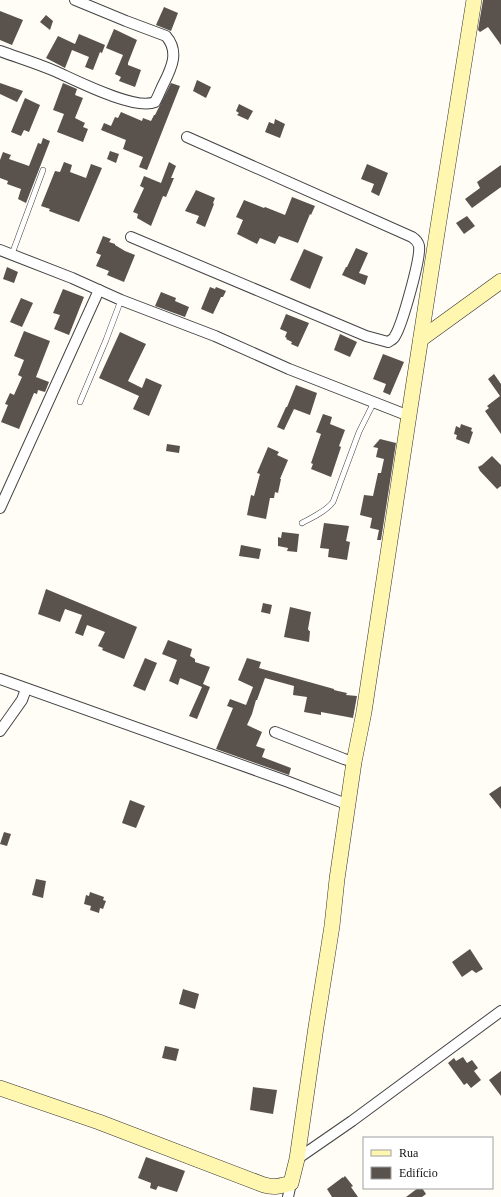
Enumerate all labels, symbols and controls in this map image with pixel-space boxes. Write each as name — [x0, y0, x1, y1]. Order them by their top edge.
legend — [363, 1137, 493, 1189]
text: Rua — [399, 1146, 419, 1160]
text: Edifício — [399, 1166, 438, 1180]

